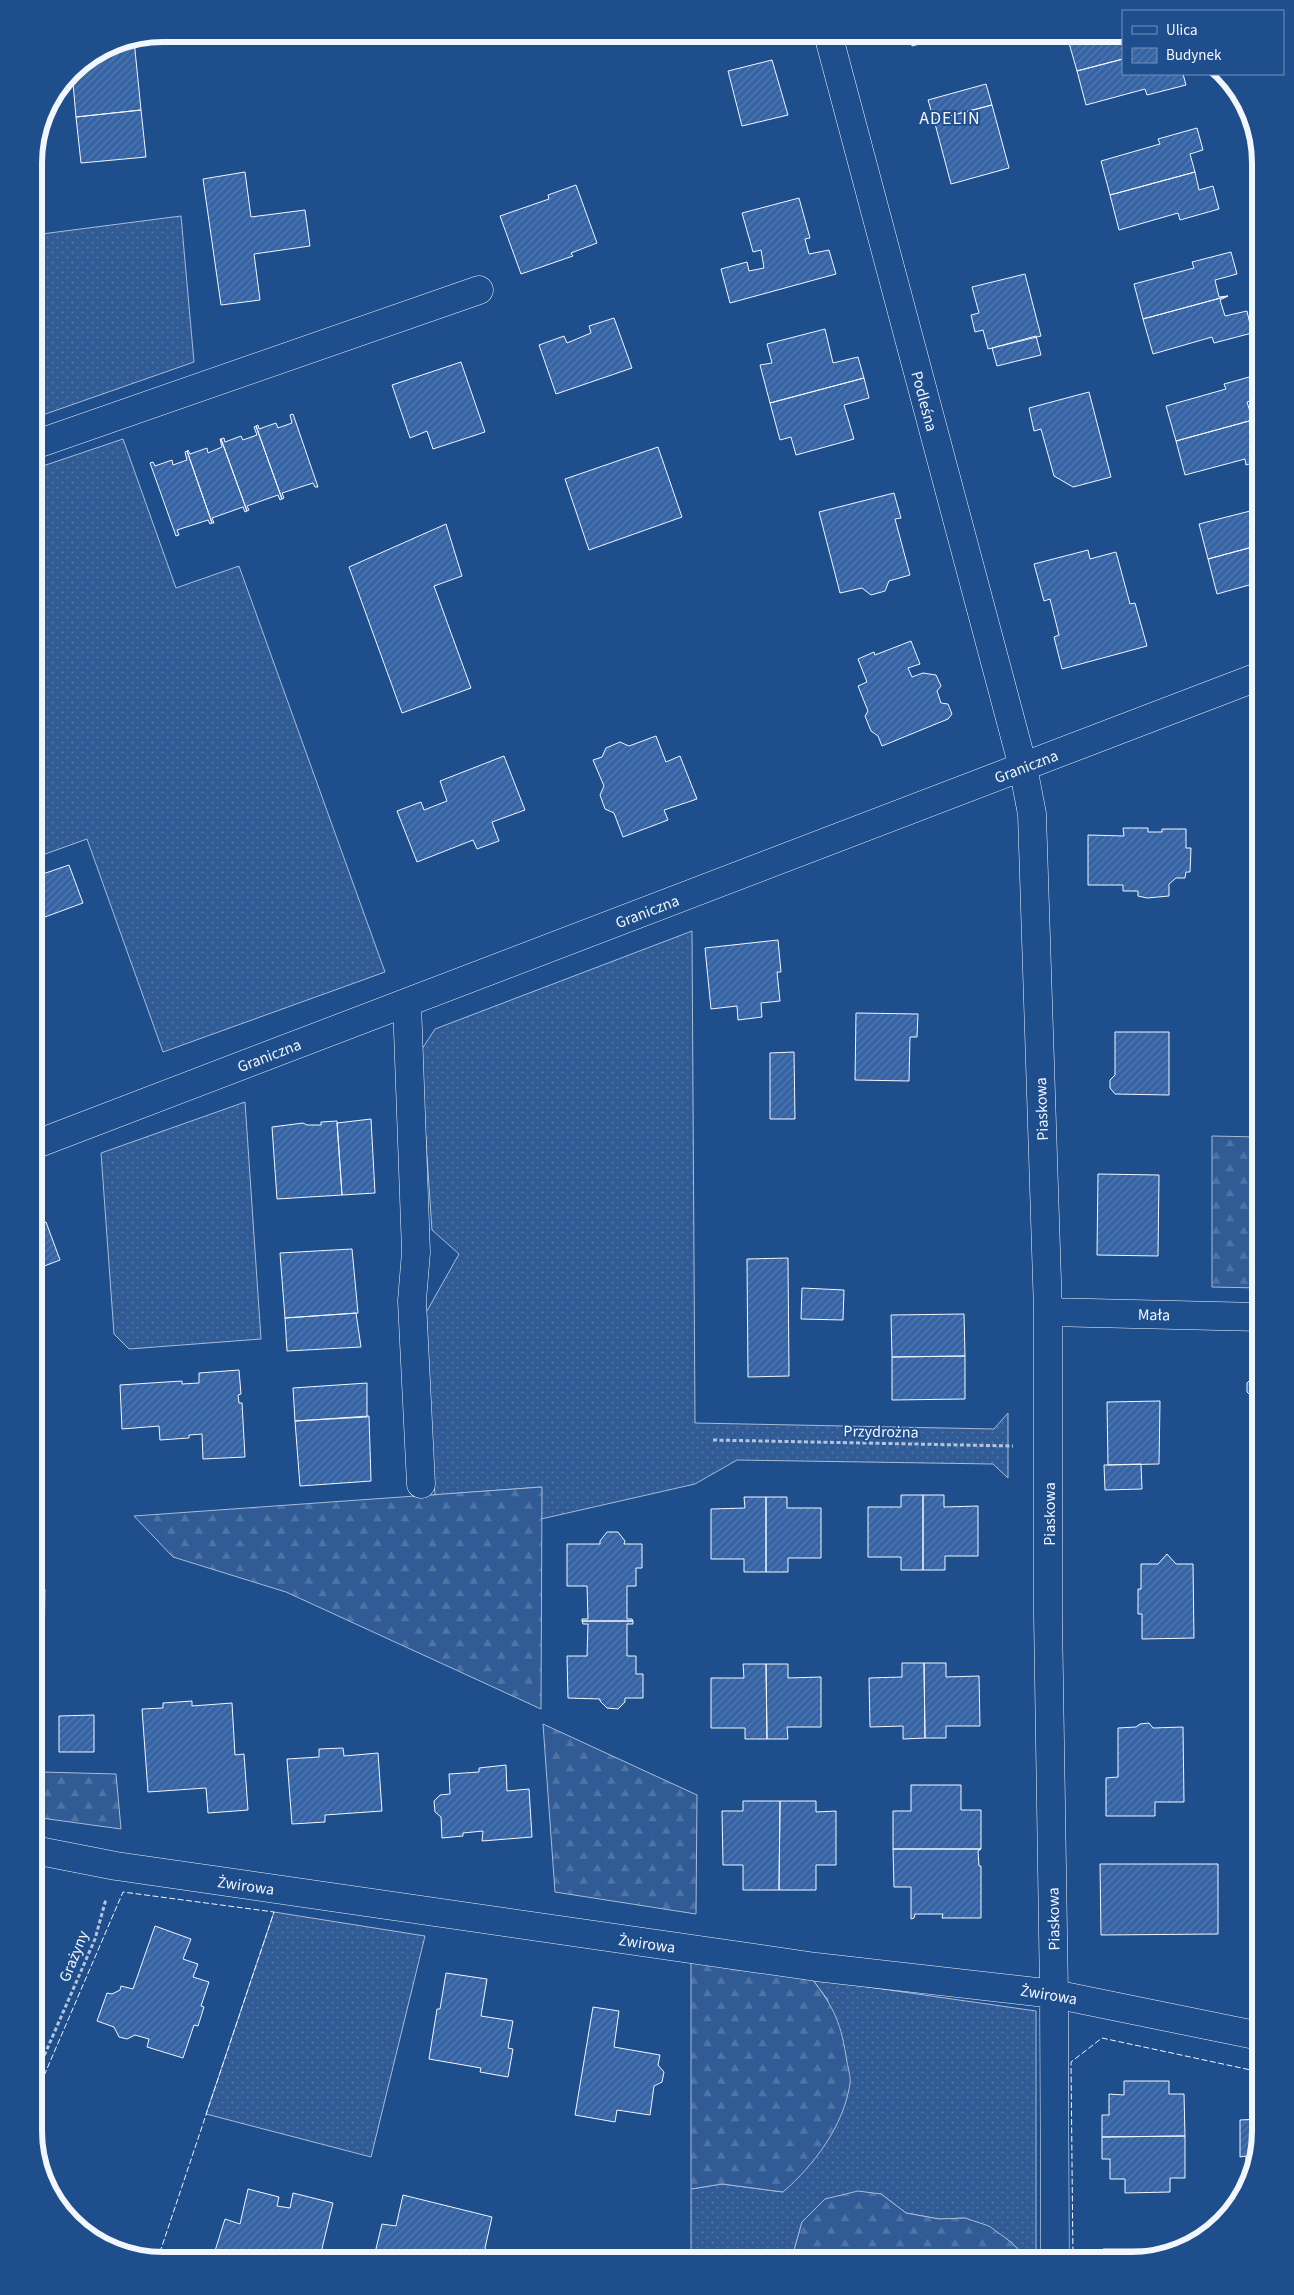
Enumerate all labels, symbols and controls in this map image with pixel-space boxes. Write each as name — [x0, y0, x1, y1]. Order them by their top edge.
legend — [1122, 10, 1284, 75]
text: Ulica — [1166, 20, 1197, 41]
text: Budynek — [1166, 45, 1222, 66]
district label: ADELIN — [919, 106, 981, 131]
street label: Podleśna — [905, 369, 943, 434]
street label: Graniczna — [991, 745, 1061, 789]
street label: Graniczna — [612, 890, 682, 934]
street label: Graniczna — [234, 1034, 304, 1078]
street label: Piaskowa — [1030, 1077, 1054, 1141]
street label: Mała — [1138, 1304, 1170, 1326]
street label: Przydrożna — [843, 1420, 919, 1444]
street label: Piaskowa — [1039, 1482, 1061, 1546]
street label: Żwirowa — [216, 1871, 276, 1901]
street label: Piaskowa — [1042, 1887, 1066, 1951]
street label: Grażyny — [54, 1927, 94, 1985]
street label: Żwirowa — [617, 1929, 677, 1959]
street label: Żwirowa — [1019, 1980, 1079, 2010]

